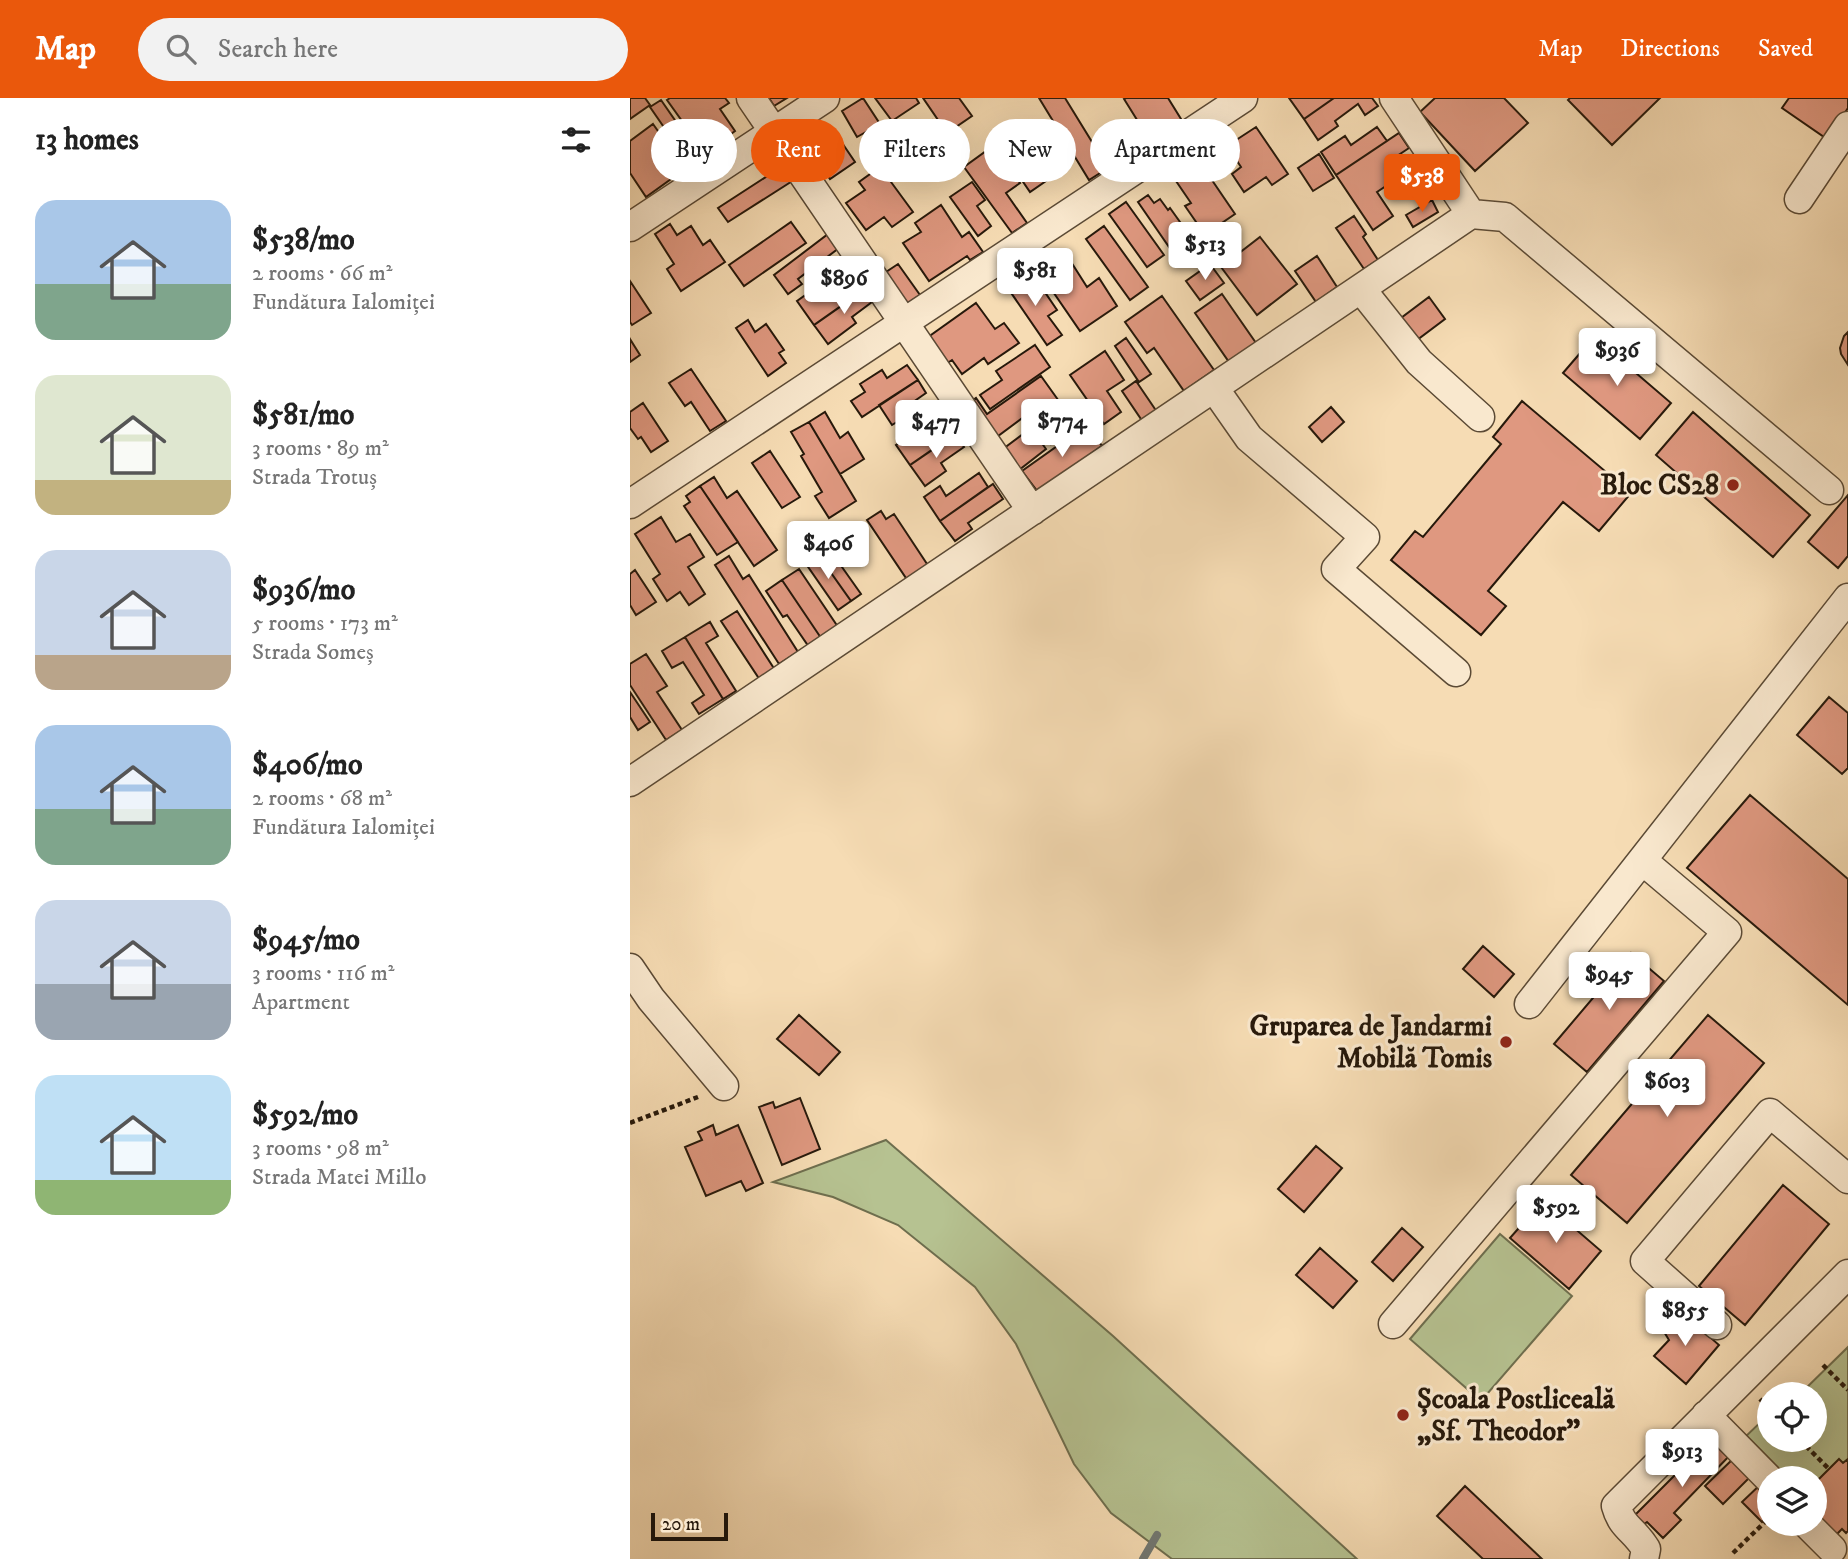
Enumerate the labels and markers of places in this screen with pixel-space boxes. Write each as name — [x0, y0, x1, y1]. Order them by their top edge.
pin: $538 — [1381, 155, 1463, 214]
pin: $513 — [1164, 222, 1246, 282]
pin: $581 — [994, 248, 1076, 308]
pin: $896 — [803, 256, 885, 316]
pin: $936 — [1576, 328, 1658, 388]
pin: $477 — [895, 400, 977, 460]
pin: $774 — [1021, 400, 1103, 459]
place label: Bloc CS28 — [1600, 468, 1719, 503]
marker: Bloc CS28 — [1725, 477, 1741, 493]
pin: $406 — [787, 522, 869, 581]
pin: $945 — [1568, 953, 1650, 1012]
place label: Gruparea de Jandarmi Mobilă Tomis — [1249, 1009, 1493, 1076]
marker: Gruparea de Jandarmi Mobilă Tomis — [1498, 1034, 1514, 1050]
pin: $603 — [1626, 1060, 1708, 1119]
pin: $592 — [1515, 1186, 1597, 1245]
pin: $855 — [1644, 1288, 1726, 1348]
place label: Școala Postliceală „Sf. Theodor” — [1417, 1382, 1616, 1449]
marker: Școala Postliceală „Sf. Theodor” — [1395, 1407, 1411, 1423]
pin: $913 — [1641, 1430, 1723, 1489]

